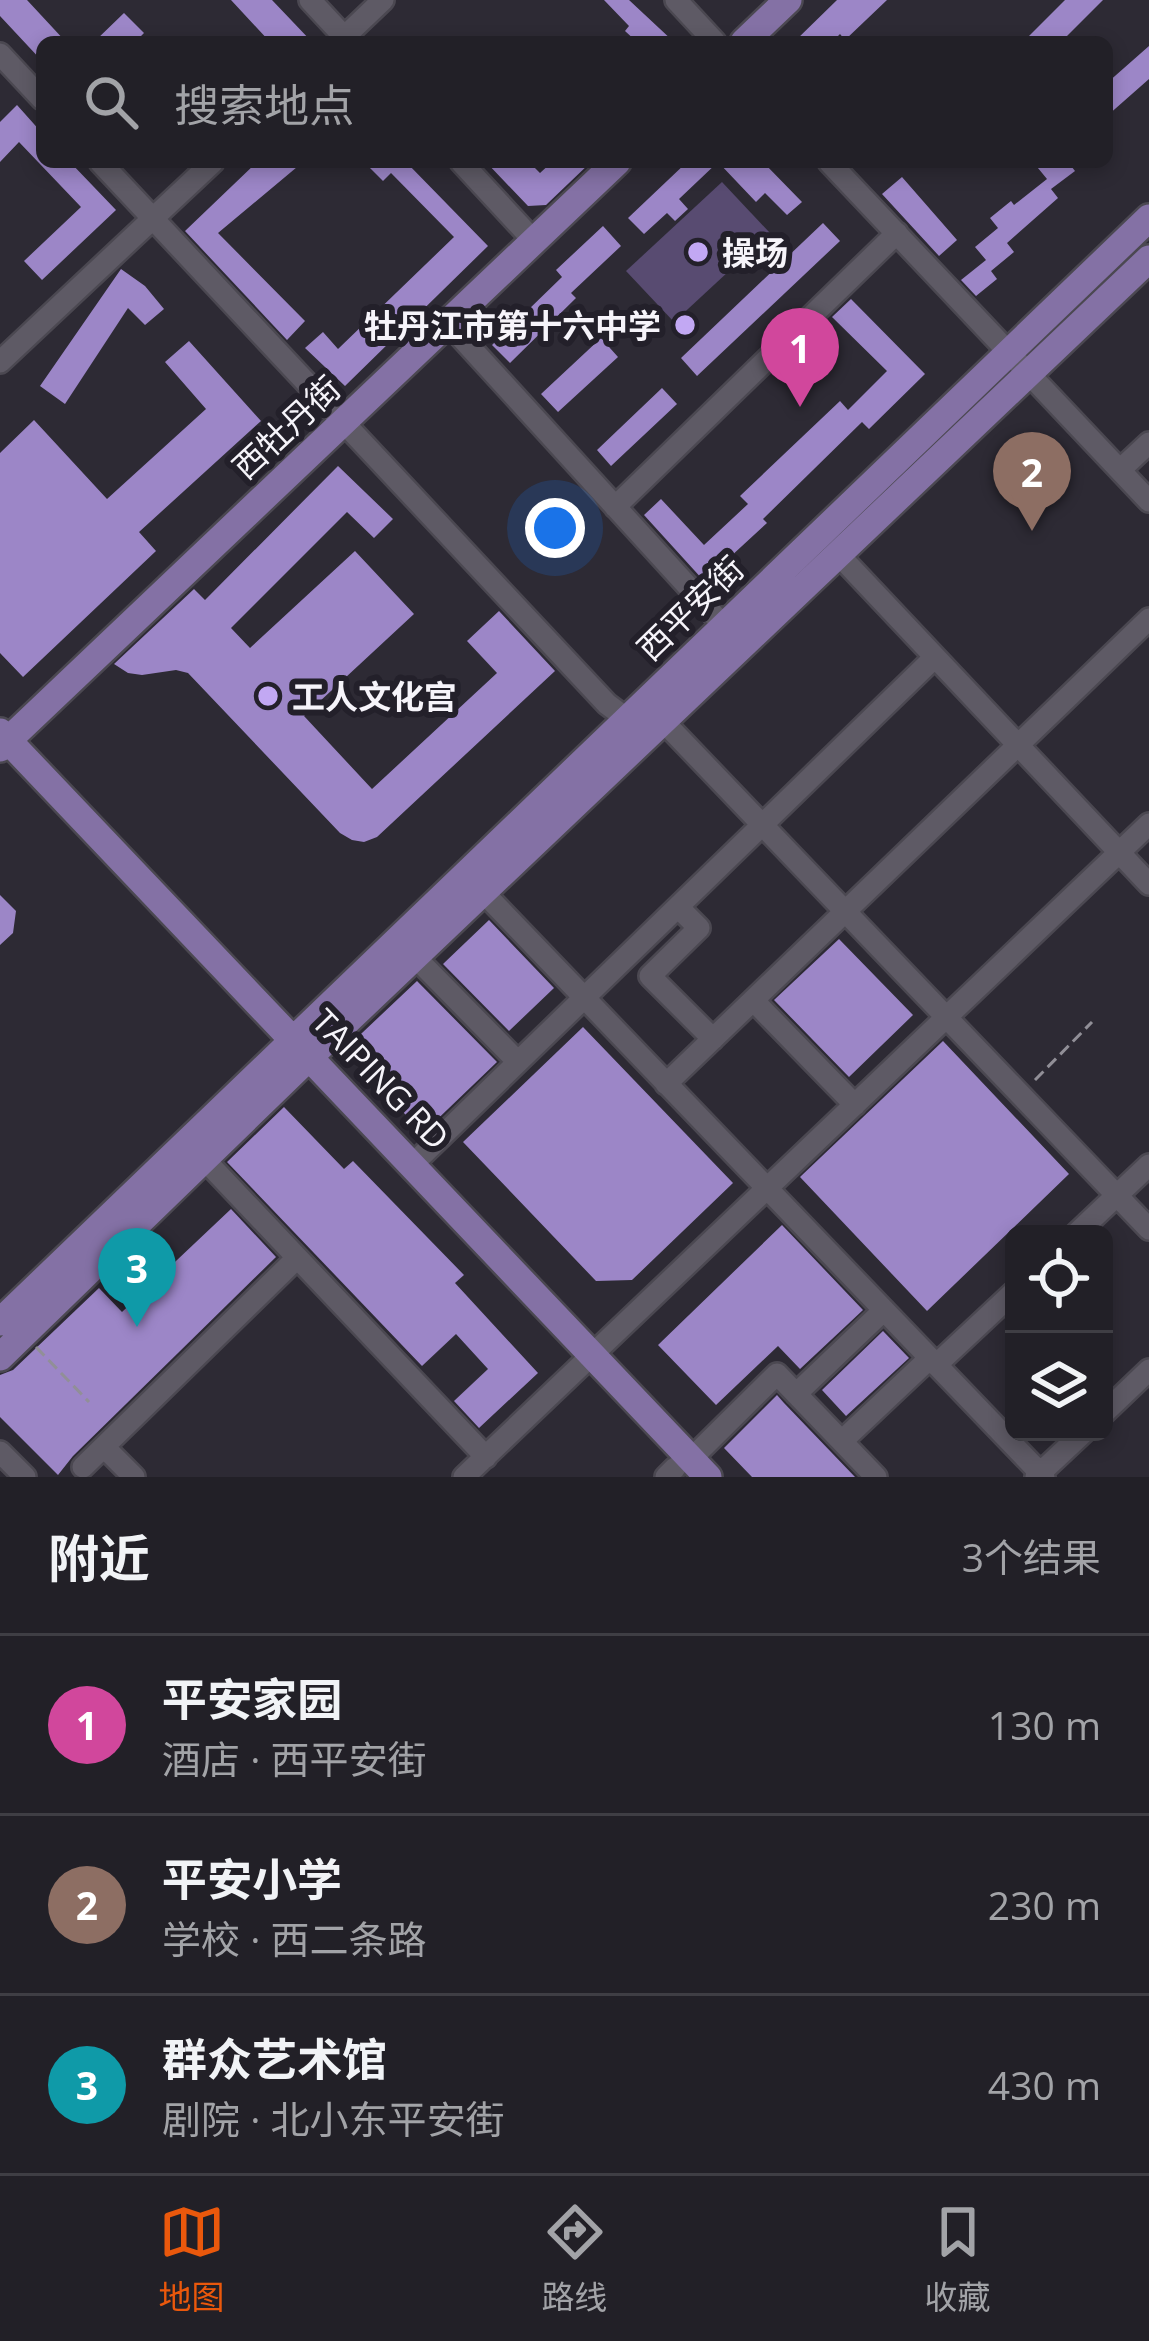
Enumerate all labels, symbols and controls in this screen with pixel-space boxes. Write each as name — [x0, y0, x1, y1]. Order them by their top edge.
search box — [36, 36, 1113, 168]
icon: search — [78, 69, 144, 135]
text: 搜索地点 — [174, 74, 354, 135]
place label: 操场 — [722, 230, 788, 275]
marker: 操场 — [685, 239, 711, 265]
place label: 牡丹江市第十六中学 — [364, 303, 661, 348]
pin: 1 — [761, 308, 839, 407]
marker: 牡丹江市第十六中学 — [672, 312, 698, 338]
street label: 西牡丹街 — [222, 366, 350, 488]
pin: 2 — [993, 432, 1071, 531]
your location — [525, 498, 585, 558]
street label: 西平安街 — [627, 546, 753, 670]
place label: 工人文化宫 — [292, 674, 457, 719]
marker: 工人文化宫 — [255, 683, 281, 709]
street label: TAIPING RD — [303, 999, 459, 1159]
map controls — [1005, 1225, 1113, 1441]
button: locate — [1005, 1225, 1113, 1333]
pin: 3 — [98, 1228, 176, 1327]
button: layers — [1005, 1333, 1113, 1441]
text: 附近 — [48, 1522, 150, 1592]
text: 3个结果 — [962, 1530, 1101, 1583]
text: 平安家园 — [162, 1668, 342, 1729]
text: 1 — [76, 1698, 98, 1751]
text: 130 m — [988, 1698, 1101, 1751]
text: 酒店 · 西平安街 — [162, 1732, 427, 1785]
text: 平安小学 — [162, 1848, 342, 1909]
text: 2 — [76, 1878, 98, 1931]
text: 230 m — [988, 1878, 1101, 1931]
text: 学校 · 西二条路 — [162, 1912, 427, 1965]
text: 群众艺术馆 — [162, 2028, 387, 2089]
text: 3 — [76, 2058, 98, 2111]
text: 430 m — [988, 2058, 1101, 2111]
text: 剧院 · 北小东平安街 — [162, 2092, 505, 2145]
tab: 地图 — [159, 2199, 225, 2319]
tab: 路线 — [542, 2199, 608, 2319]
tab: 收藏 — [925, 2199, 991, 2319]

